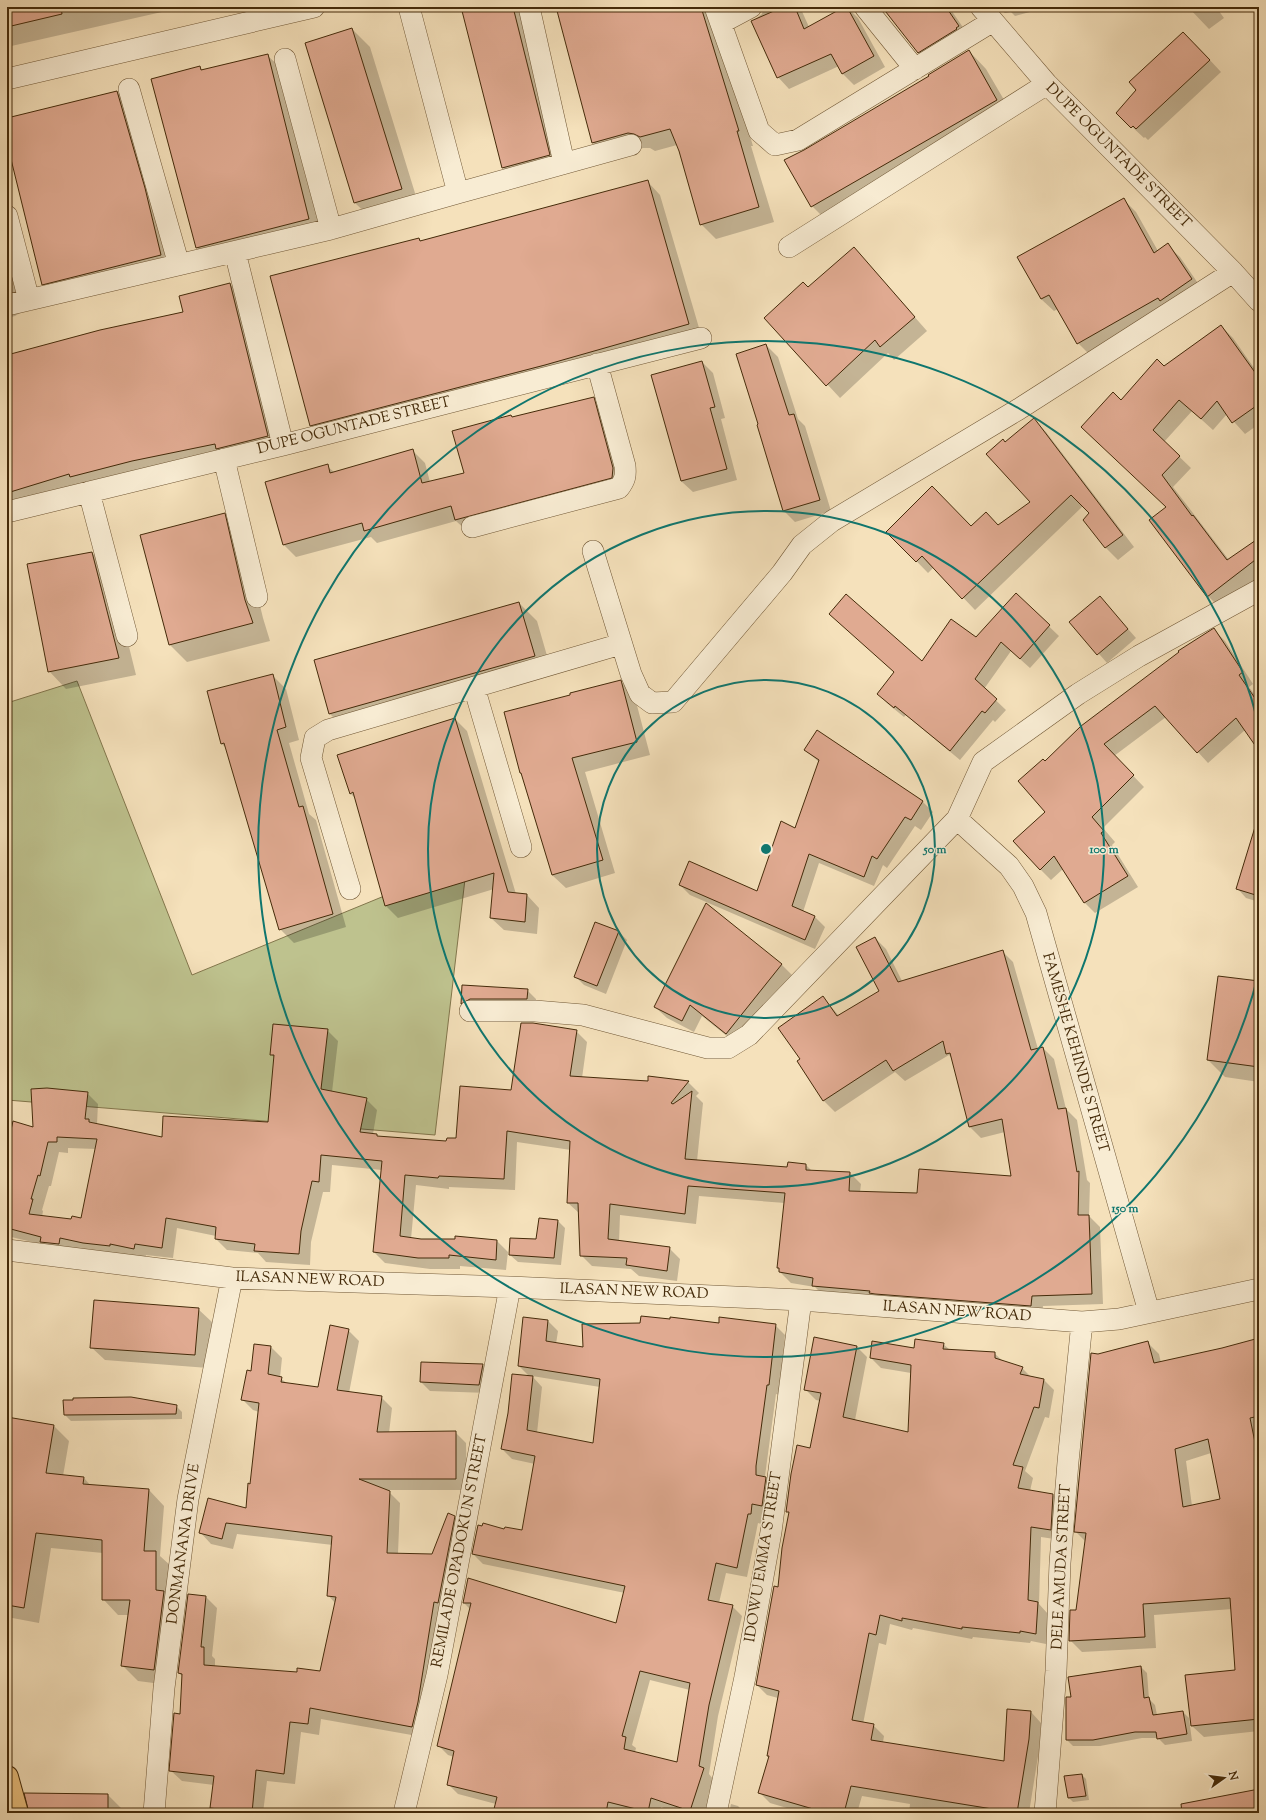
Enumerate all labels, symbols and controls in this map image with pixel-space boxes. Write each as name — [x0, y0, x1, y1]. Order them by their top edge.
street label: DUPE OGUNTADE STREET — [1040, 78, 1196, 234]
street label: DUPE OGUNTADE STREET — [255, 392, 453, 460]
text: 50 m — [923, 841, 947, 859]
text: 100 m — [1088, 841, 1119, 859]
centre of rings — [759, 842, 773, 856]
street label: FAMESHE KEHINDE STREET — [1036, 950, 1114, 1156]
text: 150 m — [1110, 1200, 1139, 1218]
street label: ILASAN NEW ROAD — [235, 1267, 385, 1293]
street label: ILASAN NEW ROAD — [559, 1279, 709, 1305]
street label: ILASAN NEW ROAD — [882, 1296, 1032, 1328]
street label: REMILADE OPADOKUN STREET — [427, 1432, 493, 1670]
street label: DONMANANA DRIVE — [162, 1462, 206, 1626]
street label: IDOWU EMMA STREET — [740, 1470, 788, 1644]
street label: DELE AMUDA STREET — [1047, 1483, 1077, 1650]
north arrow — [1204, 1758, 1244, 1798]
text: N — [1224, 1769, 1242, 1782]

